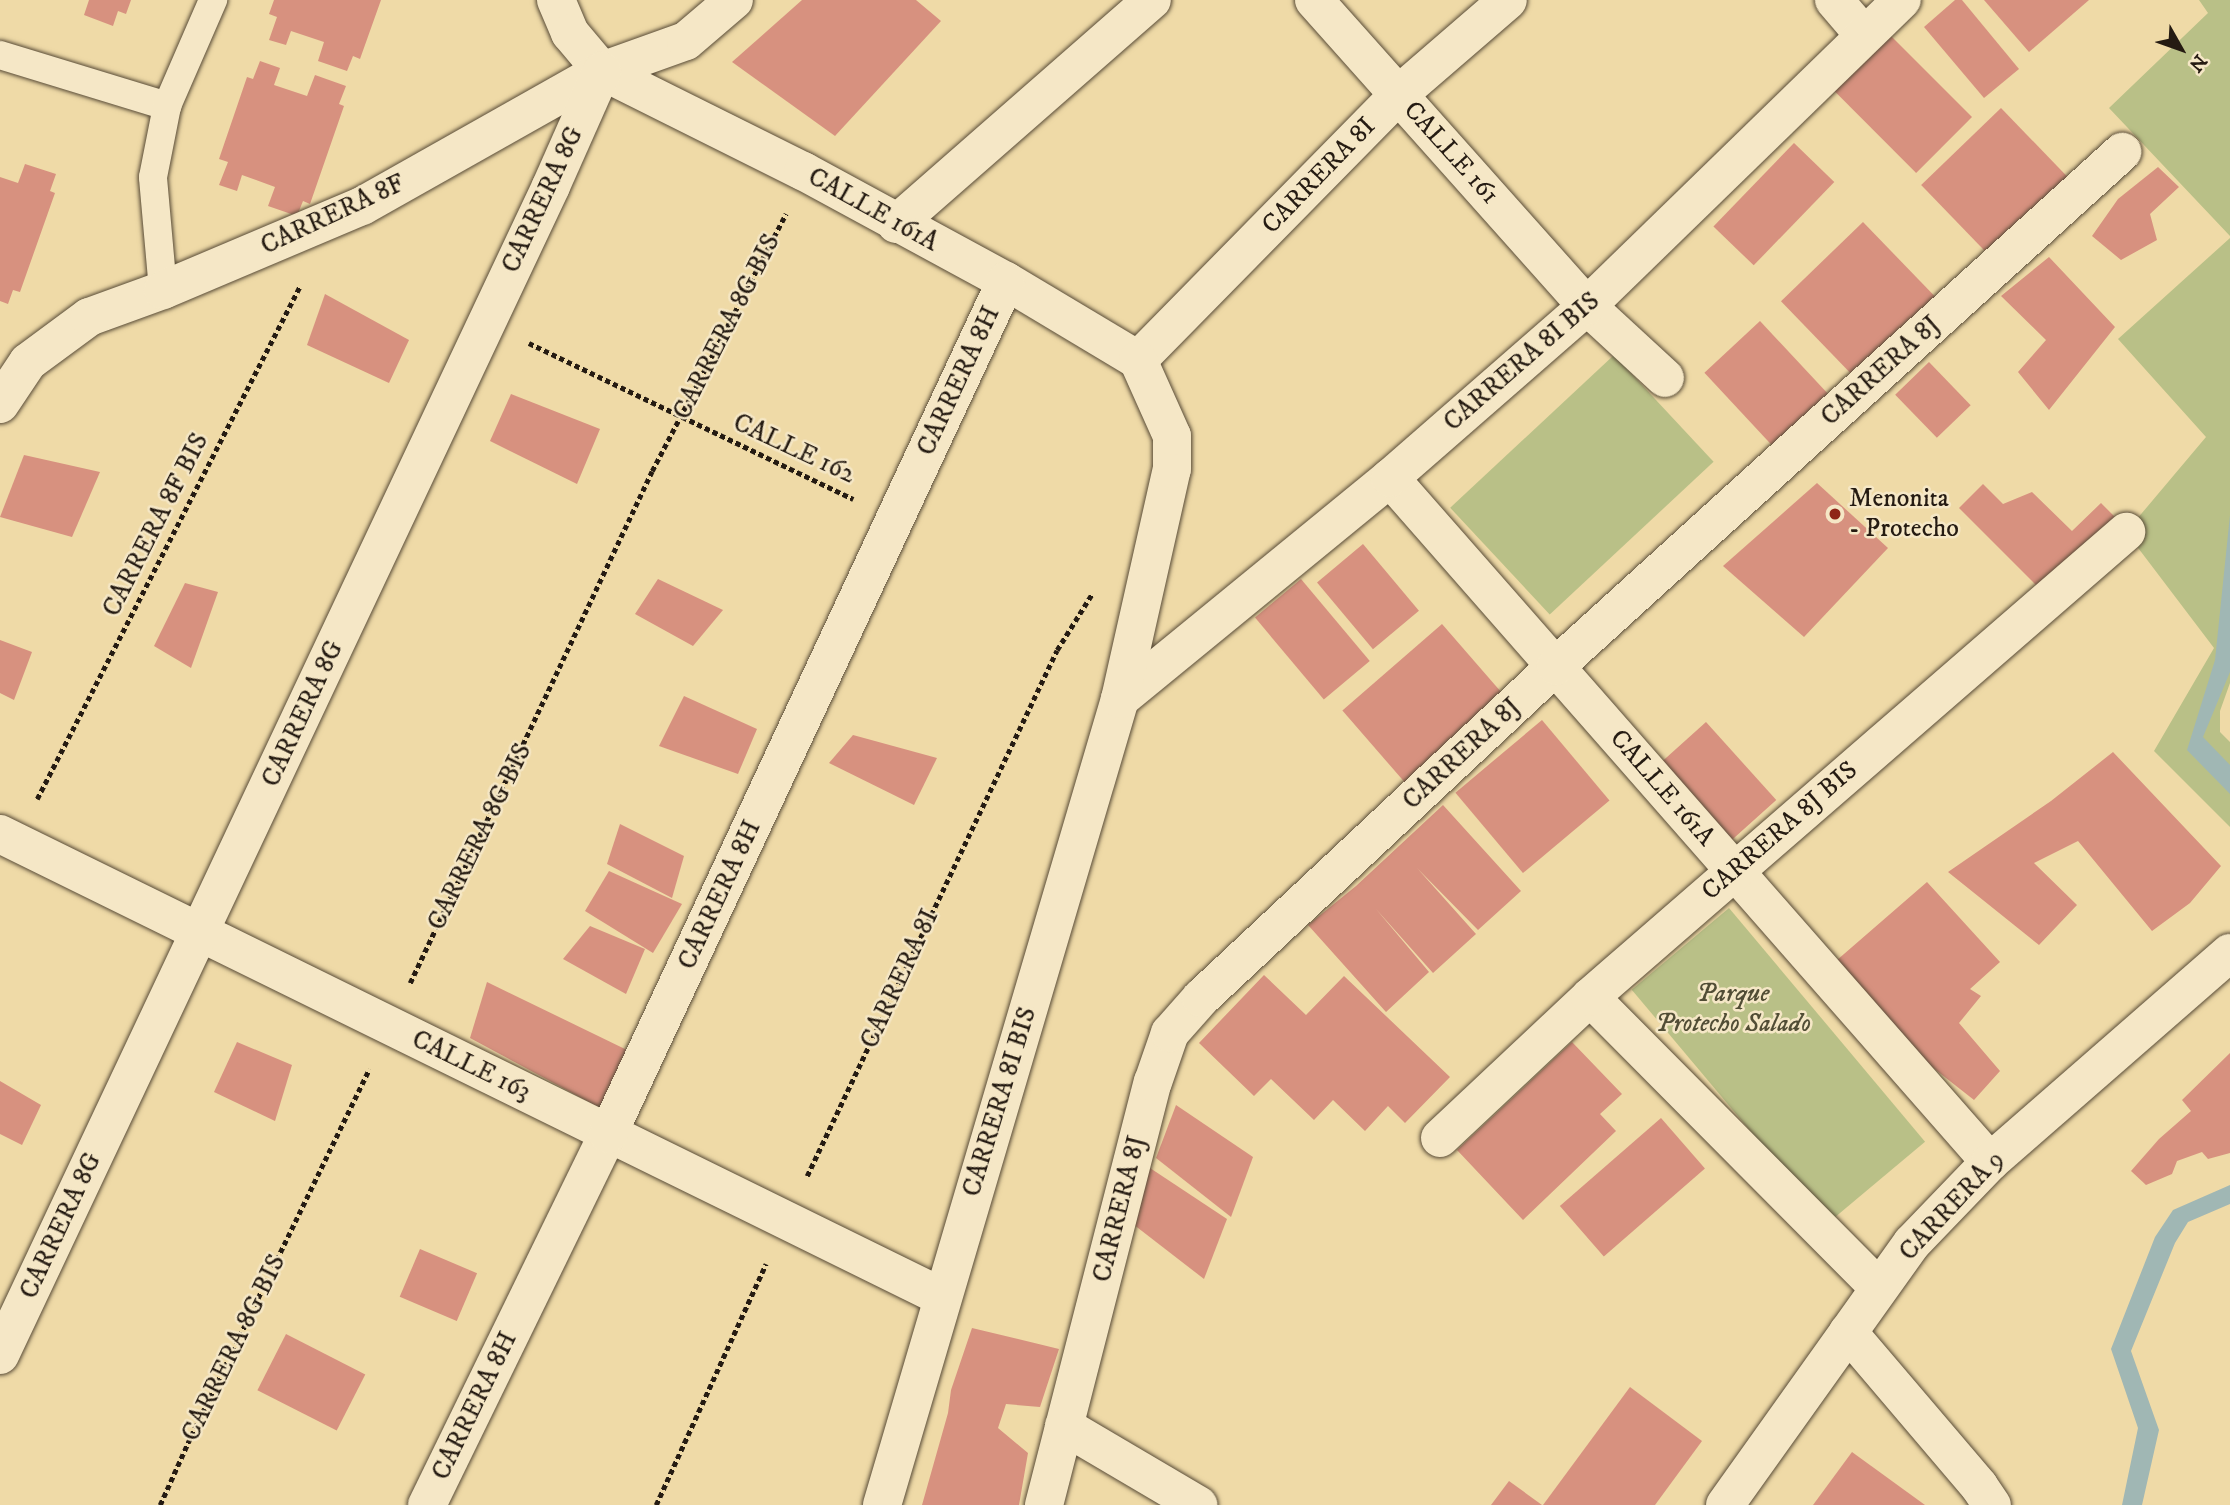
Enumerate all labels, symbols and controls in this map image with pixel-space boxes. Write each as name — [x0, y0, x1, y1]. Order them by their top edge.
north arrow — [2146, 14, 2216, 84]
text: N — [2184, 49, 2211, 76]
street label: CALLE 161 — [1397, 95, 1505, 211]
street label: CARRERA 8I — [1256, 111, 1382, 241]
street label: CARRERA 8G — [496, 122, 590, 278]
street label: CALLE 161A — [802, 161, 944, 259]
street label: CARRERA 8F — [256, 168, 410, 262]
street label: CARRERA 8G BIS — [667, 229, 787, 425]
street label: CARRERA 8I BIS — [1438, 286, 1606, 438]
street label: CARRERA 8H — [911, 301, 1007, 461]
street label: CARRERA 8J — [1815, 309, 1947, 433]
street label: CALLE 162 — [728, 407, 860, 491]
street label: CARRERA 8F BIS — [96, 428, 216, 622]
place label: Menonita - Protecho — [1849, 483, 1959, 544]
marker: Menonita - Protecho — [1827, 506, 1843, 522]
street label: CARRERA 8G — [256, 636, 350, 792]
street label: CARRERA 8J — [1397, 692, 1527, 816]
street label: CALLE 161A — [1603, 723, 1721, 853]
street label: CARRERA 8G BIS — [421, 739, 539, 935]
street label: CARRERA 8J BIS — [1696, 755, 1864, 907]
street label: CARRERA 8H — [672, 815, 768, 975]
street label: CARRERA 8I — [854, 904, 946, 1054]
park label: Parque Protecho Salado — [1655, 978, 1811, 1040]
street label: CARRERA 8I BIS — [956, 1004, 1044, 1200]
street label: CALLE 163 — [407, 1024, 535, 1108]
street label: CARRERA 8J — [1087, 1133, 1153, 1285]
street label: CARRERA 9 — [1893, 1144, 2011, 1268]
street label: CARRERA 8G — [14, 1148, 108, 1304]
street label: CARRERA 8G BIS — [175, 1250, 293, 1446]
street label: CARRERA 8H — [426, 1327, 524, 1485]

